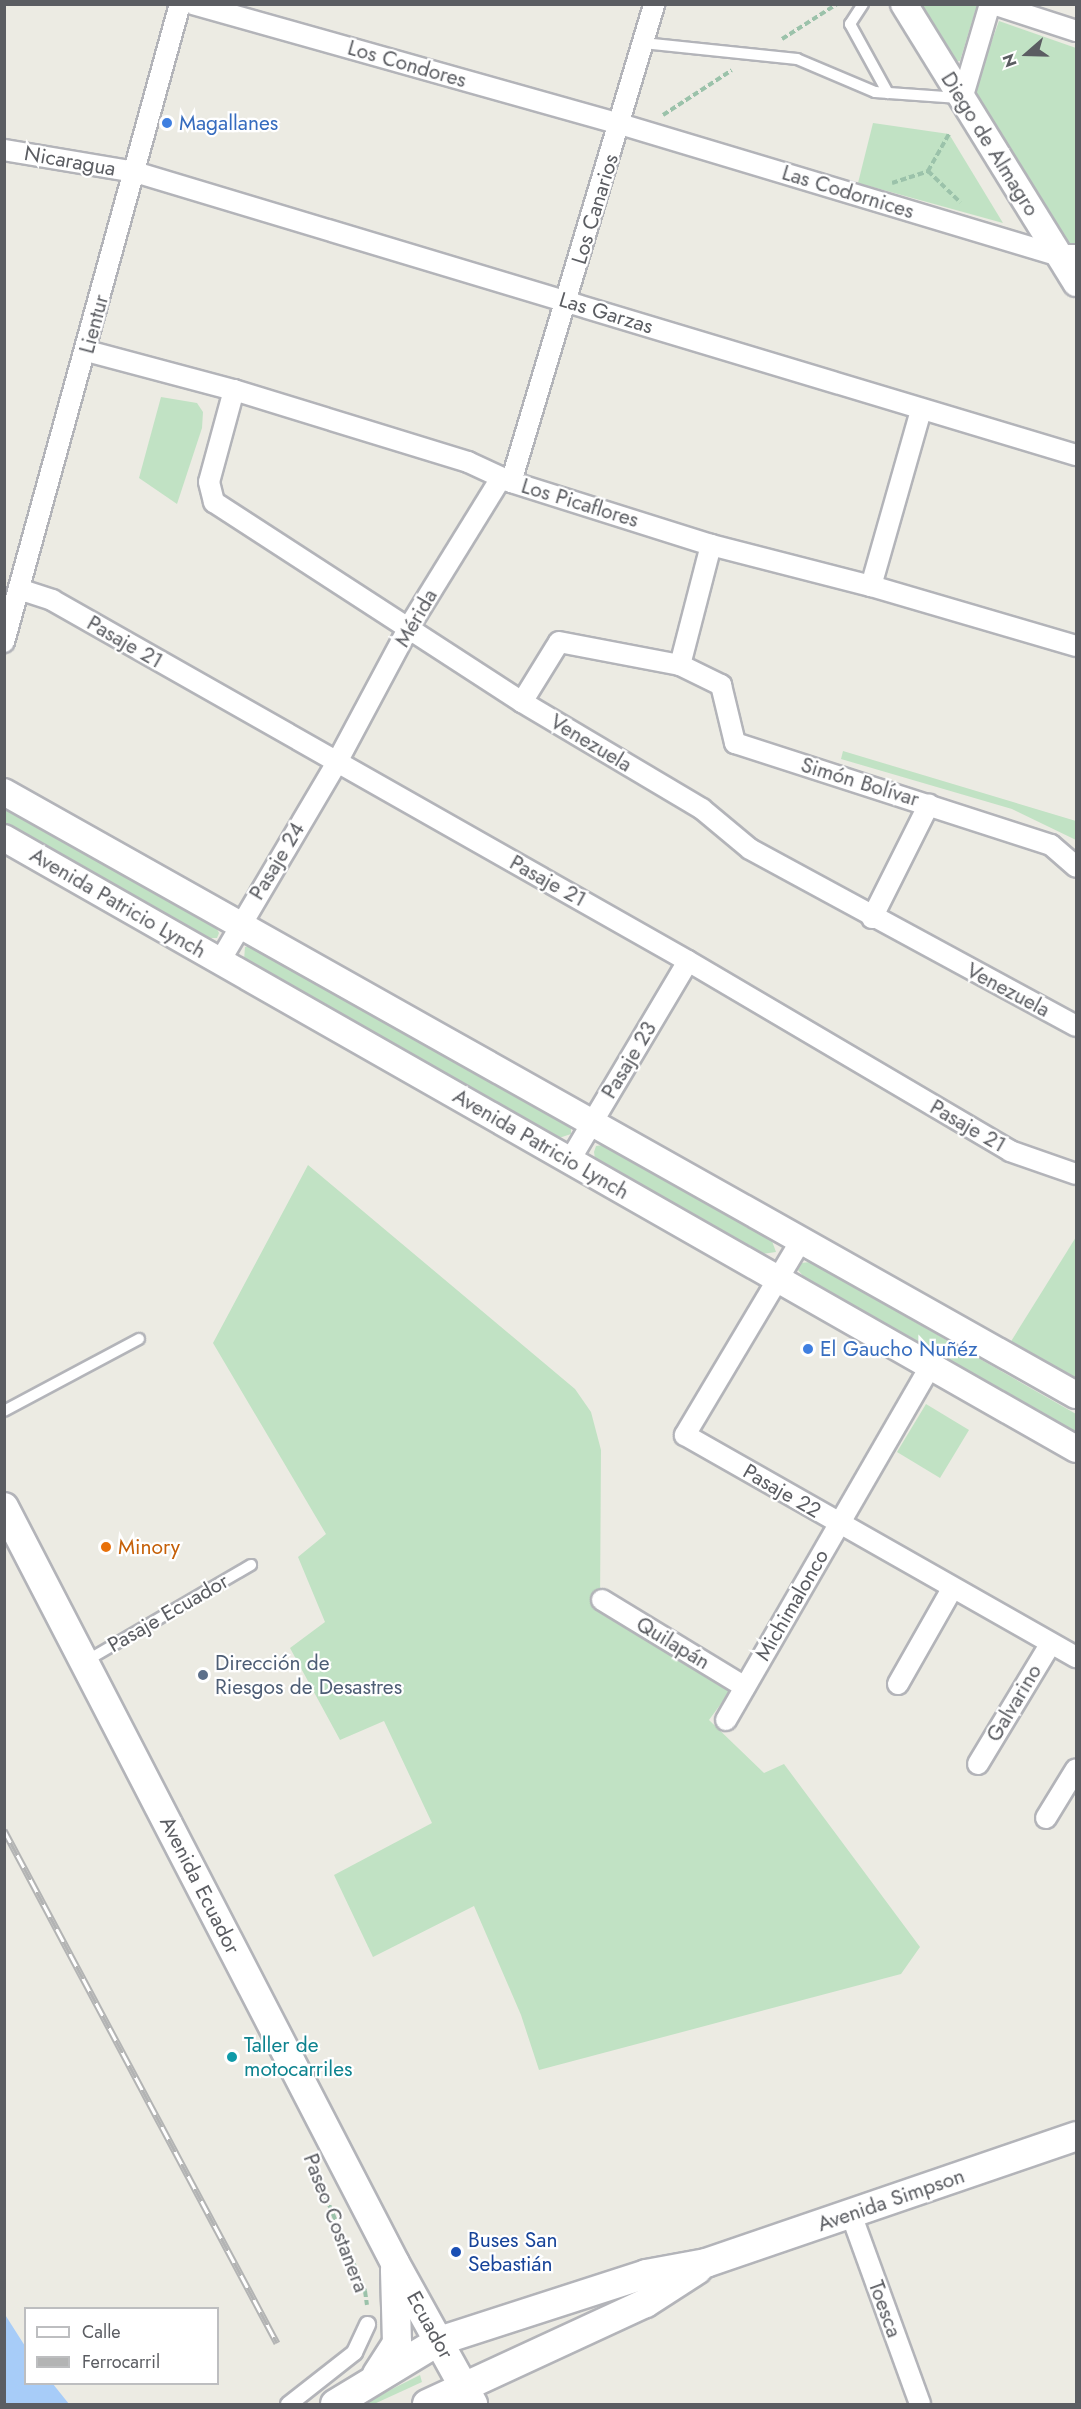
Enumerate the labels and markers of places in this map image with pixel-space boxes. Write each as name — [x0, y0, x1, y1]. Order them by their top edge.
place label: Magallanes — [179, 110, 278, 136]
marker: Magallanes — [160, 116, 174, 130]
place label: El Gaucho Nuñéz — [820, 1336, 978, 1362]
marker: El Gaucho Nuñéz — [801, 1342, 815, 1356]
place label: Minory — [118, 1534, 180, 1560]
marker: Minory — [99, 1540, 113, 1554]
place label: Dirección de Riesgos de Desastres — [215, 1650, 402, 1700]
marker: Dirección de Riesgos de Desastres — [196, 1668, 210, 1682]
place label: Taller de motocarriles — [244, 2032, 352, 2082]
marker: Taller de motocarriles — [225, 2050, 239, 2064]
place label: Buses San Sebastián — [468, 2227, 557, 2277]
marker: Buses San Sebastián — [449, 2245, 463, 2259]

